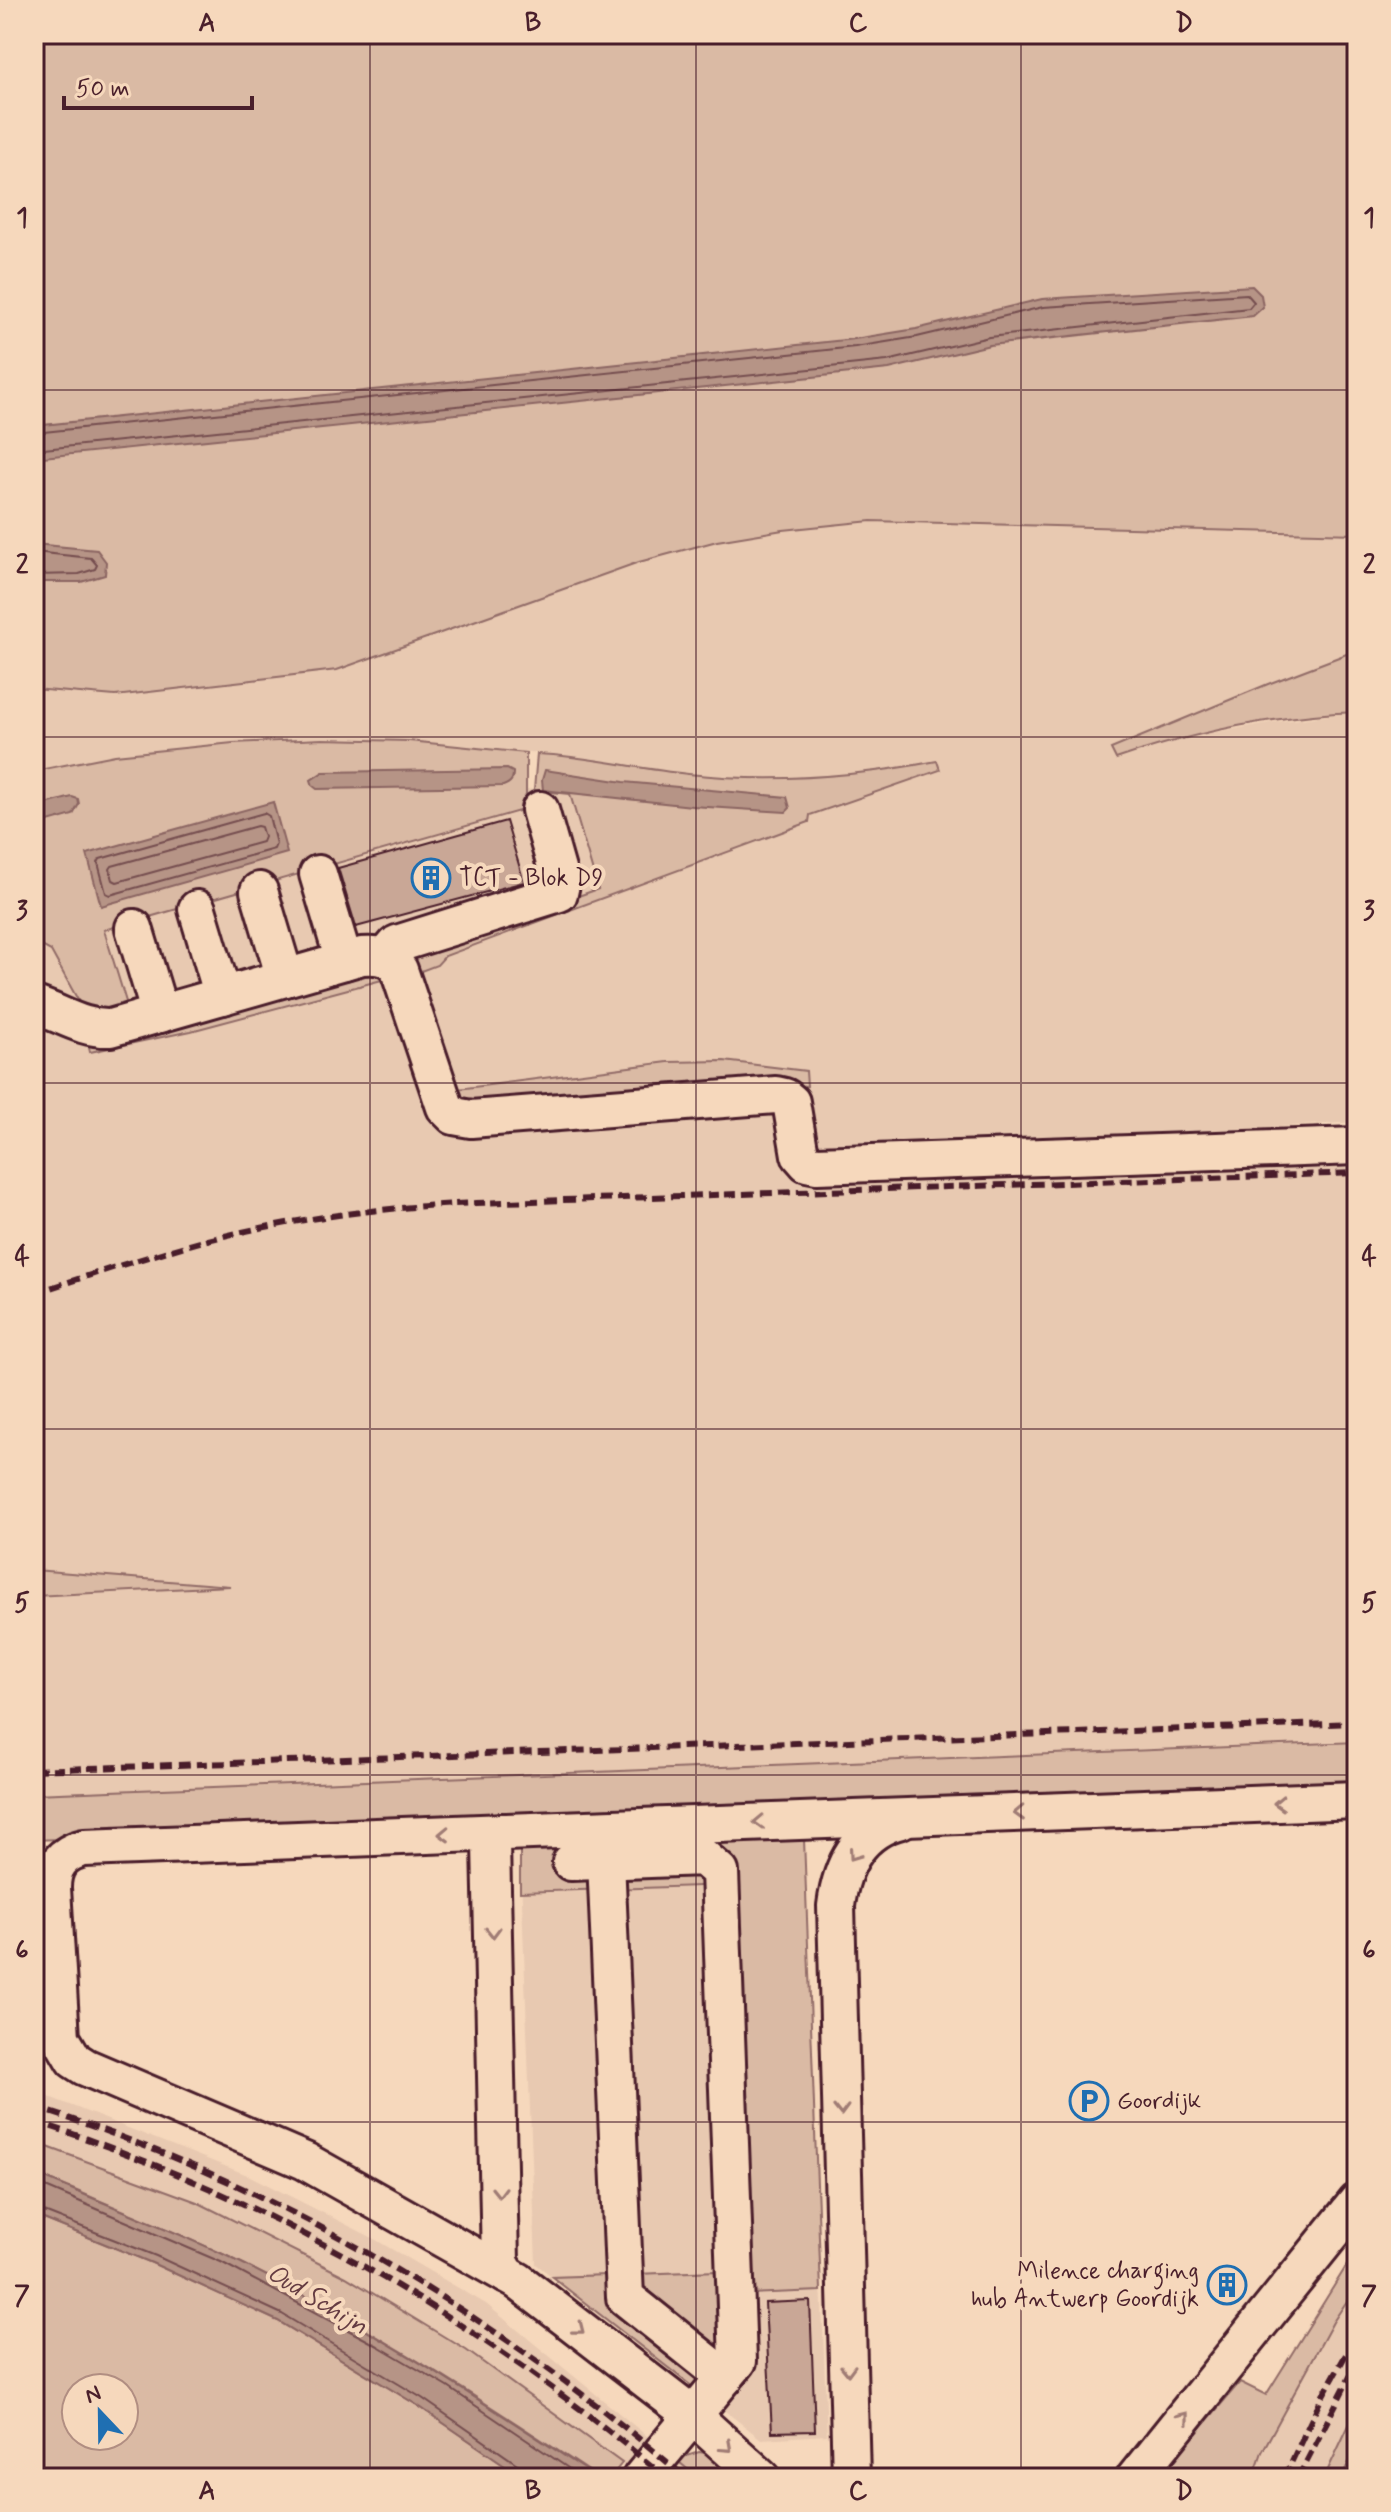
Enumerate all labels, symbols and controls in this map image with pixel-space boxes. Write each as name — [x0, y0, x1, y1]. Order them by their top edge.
text: A — [198, 7, 216, 41]
text: B — [525, 7, 541, 41]
text: C — [849, 7, 868, 41]
text: D — [1175, 7, 1193, 41]
scale bar — [64, 60, 252, 110]
text: 50 m — [76, 74, 130, 105]
text: 1 — [16, 202, 28, 236]
text: 1 — [1363, 202, 1375, 236]
text: 2 — [16, 549, 29, 583]
text: 2 — [1363, 549, 1376, 583]
building icon: TCT - Blok D9 — [410, 857, 452, 899]
place label: TCT - Blok D9 — [459, 863, 603, 894]
text: 3 — [16, 895, 28, 929]
text: 3 — [1363, 895, 1375, 929]
text: 4 — [14, 1241, 30, 1275]
text: 4 — [1361, 1241, 1377, 1275]
text: 5 — [14, 1587, 30, 1621]
text: 5 — [1361, 1587, 1377, 1621]
one-way arrow — [1272, 1794, 1285, 1811]
one-way arrow — [1012, 1804, 1025, 1821]
one-way arrow — [752, 1814, 765, 1831]
one-way arrow — [437, 1825, 450, 1842]
one-way arrow — [849, 1846, 864, 1860]
one-way arrow — [484, 1926, 502, 1939]
text: 6 — [15, 1934, 29, 1968]
text: 6 — [1362, 1934, 1376, 1968]
parking icon: Goordijk — [1068, 2080, 1110, 2122]
place label: Goordijk — [1117, 2086, 1201, 2117]
one-way arrow — [833, 2104, 850, 2117]
one-way arrow — [490, 2186, 507, 2199]
place label: Milence charging hub Antwerp Goordijk — [971, 2256, 1199, 2315]
water label: Oud Schijn — [260, 2257, 374, 2343]
building icon: Milence charging hub Antwerp Goordijk — [1206, 2264, 1248, 2306]
text: 7 — [14, 2280, 30, 2314]
text: 7 — [1361, 2280, 1377, 2314]
one-way arrow — [570, 2319, 585, 2333]
one-way arrow — [839, 2364, 857, 2377]
north arrow — [60, 2372, 140, 2452]
text: N — [81, 2380, 105, 2411]
one-way arrow — [1174, 2412, 1189, 2426]
one-way arrow — [718, 2437, 733, 2451]
text: A — [198, 2475, 216, 2509]
text: B — [525, 2475, 541, 2509]
text: C — [849, 2475, 868, 2509]
text: D — [1175, 2475, 1193, 2509]

